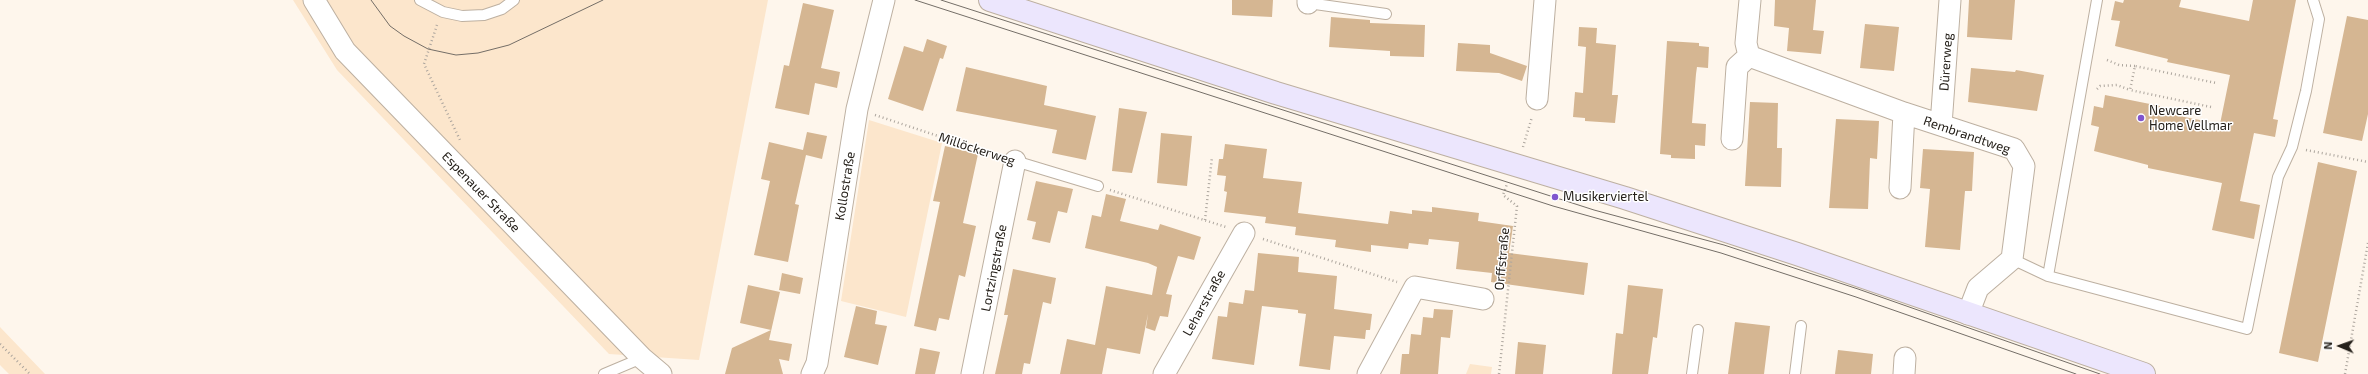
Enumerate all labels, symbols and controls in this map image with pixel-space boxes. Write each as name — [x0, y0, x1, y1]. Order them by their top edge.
street label: Dürerweg — [1936, 32, 1956, 92]
place label: Newcare Home Vellmar — [2149, 103, 2232, 134]
street label: Rembrandtweg — [1921, 113, 2013, 157]
marker: Newcare Home Vellmar — [2136, 113, 2146, 123]
street label: Millöckerweg — [937, 129, 1017, 169]
street label: Espenauer Straße — [439, 149, 523, 235]
street label: Kollostraße — [832, 150, 858, 222]
place label: Musikerviertel — [1563, 189, 1648, 205]
marker: Musikerviertel — [1550, 192, 1560, 202]
street label: Lortzingstraße — [978, 223, 1010, 313]
street label: Orffstraße — [1491, 227, 1513, 291]
street label: Leharstraße — [1179, 267, 1229, 339]
north arrow — [2320, 326, 2360, 366]
text: N — [2321, 341, 2334, 350]

